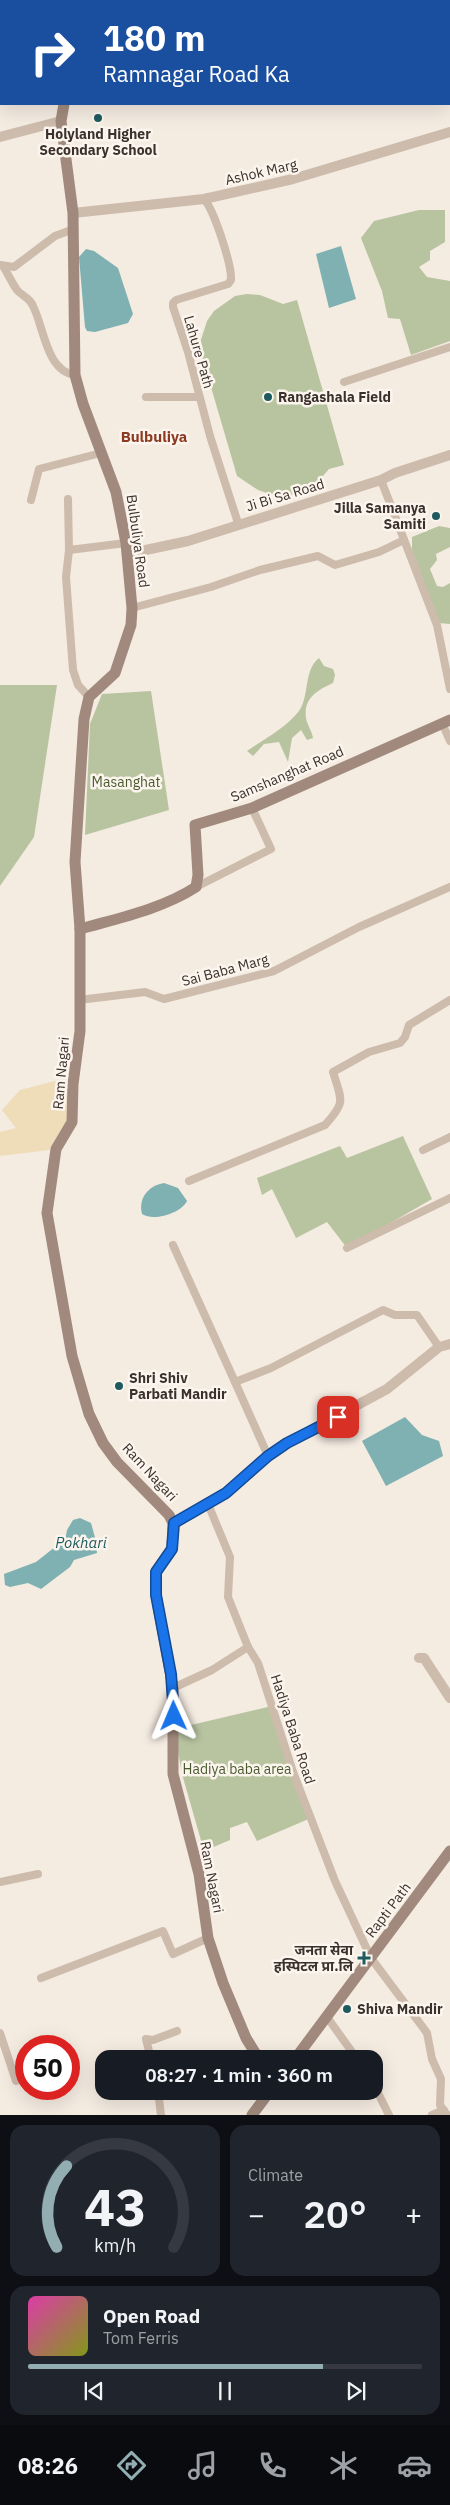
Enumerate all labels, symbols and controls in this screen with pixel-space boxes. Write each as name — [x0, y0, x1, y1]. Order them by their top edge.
text: 180 m — [103, 15, 206, 61]
icon: right — [20, 20, 85, 85]
text: Ramnagar Road Ka — [103, 59, 290, 88]
marker: Holyland Higher Secondary School — [92, 112, 104, 124]
place label: Holyland Higher Secondary School — [39, 125, 157, 159]
street label: Ashok Marg — [223, 155, 299, 189]
street label: Lahure Path — [180, 313, 218, 391]
place label: Rangashala Field — [278, 388, 391, 406]
marker: Rangashala Field — [262, 391, 274, 403]
district label: Bulbuliya — [121, 427, 188, 446]
street label: Ji Bi Sa Road — [244, 475, 326, 515]
street label: Bulbuliya Road — [123, 493, 153, 589]
place label: Jilla Samanya Samiti — [334, 499, 426, 533]
marker: Jilla Samanya Samiti — [430, 510, 442, 522]
street label: Samshanghat Road — [228, 742, 346, 806]
park label: Masanghat — [92, 773, 160, 791]
street label: Sai Baba Marg — [180, 950, 271, 990]
street label: Ram Nagari — [49, 1036, 73, 1110]
place label: Shri Shiv Parbati Mandir — [129, 1369, 227, 1403]
marker: Shri Shiv Parbati Mandir — [113, 1380, 125, 1392]
pin — [317, 1396, 359, 1438]
icon: arrive — [324, 1403, 352, 1431]
street label: Ram Nagari — [119, 1439, 181, 1505]
water label: Pokhari — [55, 1533, 107, 1552]
street label: Hadiya Baba Road — [267, 1672, 319, 1786]
position arrow — [147, 1689, 199, 1741]
park label: Hadiya baba area — [183, 1760, 292, 1778]
street label: Ram Nagari — [196, 1840, 228, 1914]
street label: Rapti Path — [361, 1879, 415, 1941]
place label: जनता सेवा हस्पिटल प्रा.लि — [274, 1941, 354, 1975]
marker: जनता सेवा हस्पिटल प्रा.लि — [357, 1951, 371, 1965]
place label: Shiva Mandir — [357, 2000, 443, 2018]
marker: Shiva Mandir — [341, 2003, 353, 2015]
speed limit sign: 50 — [15, 2035, 80, 2100]
text: 08:27 · 1 min · 360 m — [145, 2063, 333, 2087]
text: Climate — [248, 2165, 303, 2185]
text: 43 — [84, 2173, 146, 2240]
text: 20° — [303, 2189, 367, 2238]
text: − — [248, 2196, 265, 2233]
text: + — [405, 2196, 422, 2233]
text: km/h — [94, 2234, 136, 2257]
text: Open Road — [103, 2304, 200, 2328]
text: Tom Ferris — [103, 2328, 179, 2348]
icon: previous — [80, 2377, 108, 2405]
icon: pause — [211, 2377, 239, 2405]
icon: next — [342, 2377, 370, 2405]
icon: directions — [114, 2448, 149, 2483]
icon: music — [185, 2448, 220, 2483]
icon: phone — [255, 2448, 290, 2483]
icon: climate — [326, 2448, 361, 2483]
icon: car — [397, 2448, 432, 2483]
text: 08:26 — [18, 2451, 78, 2480]

